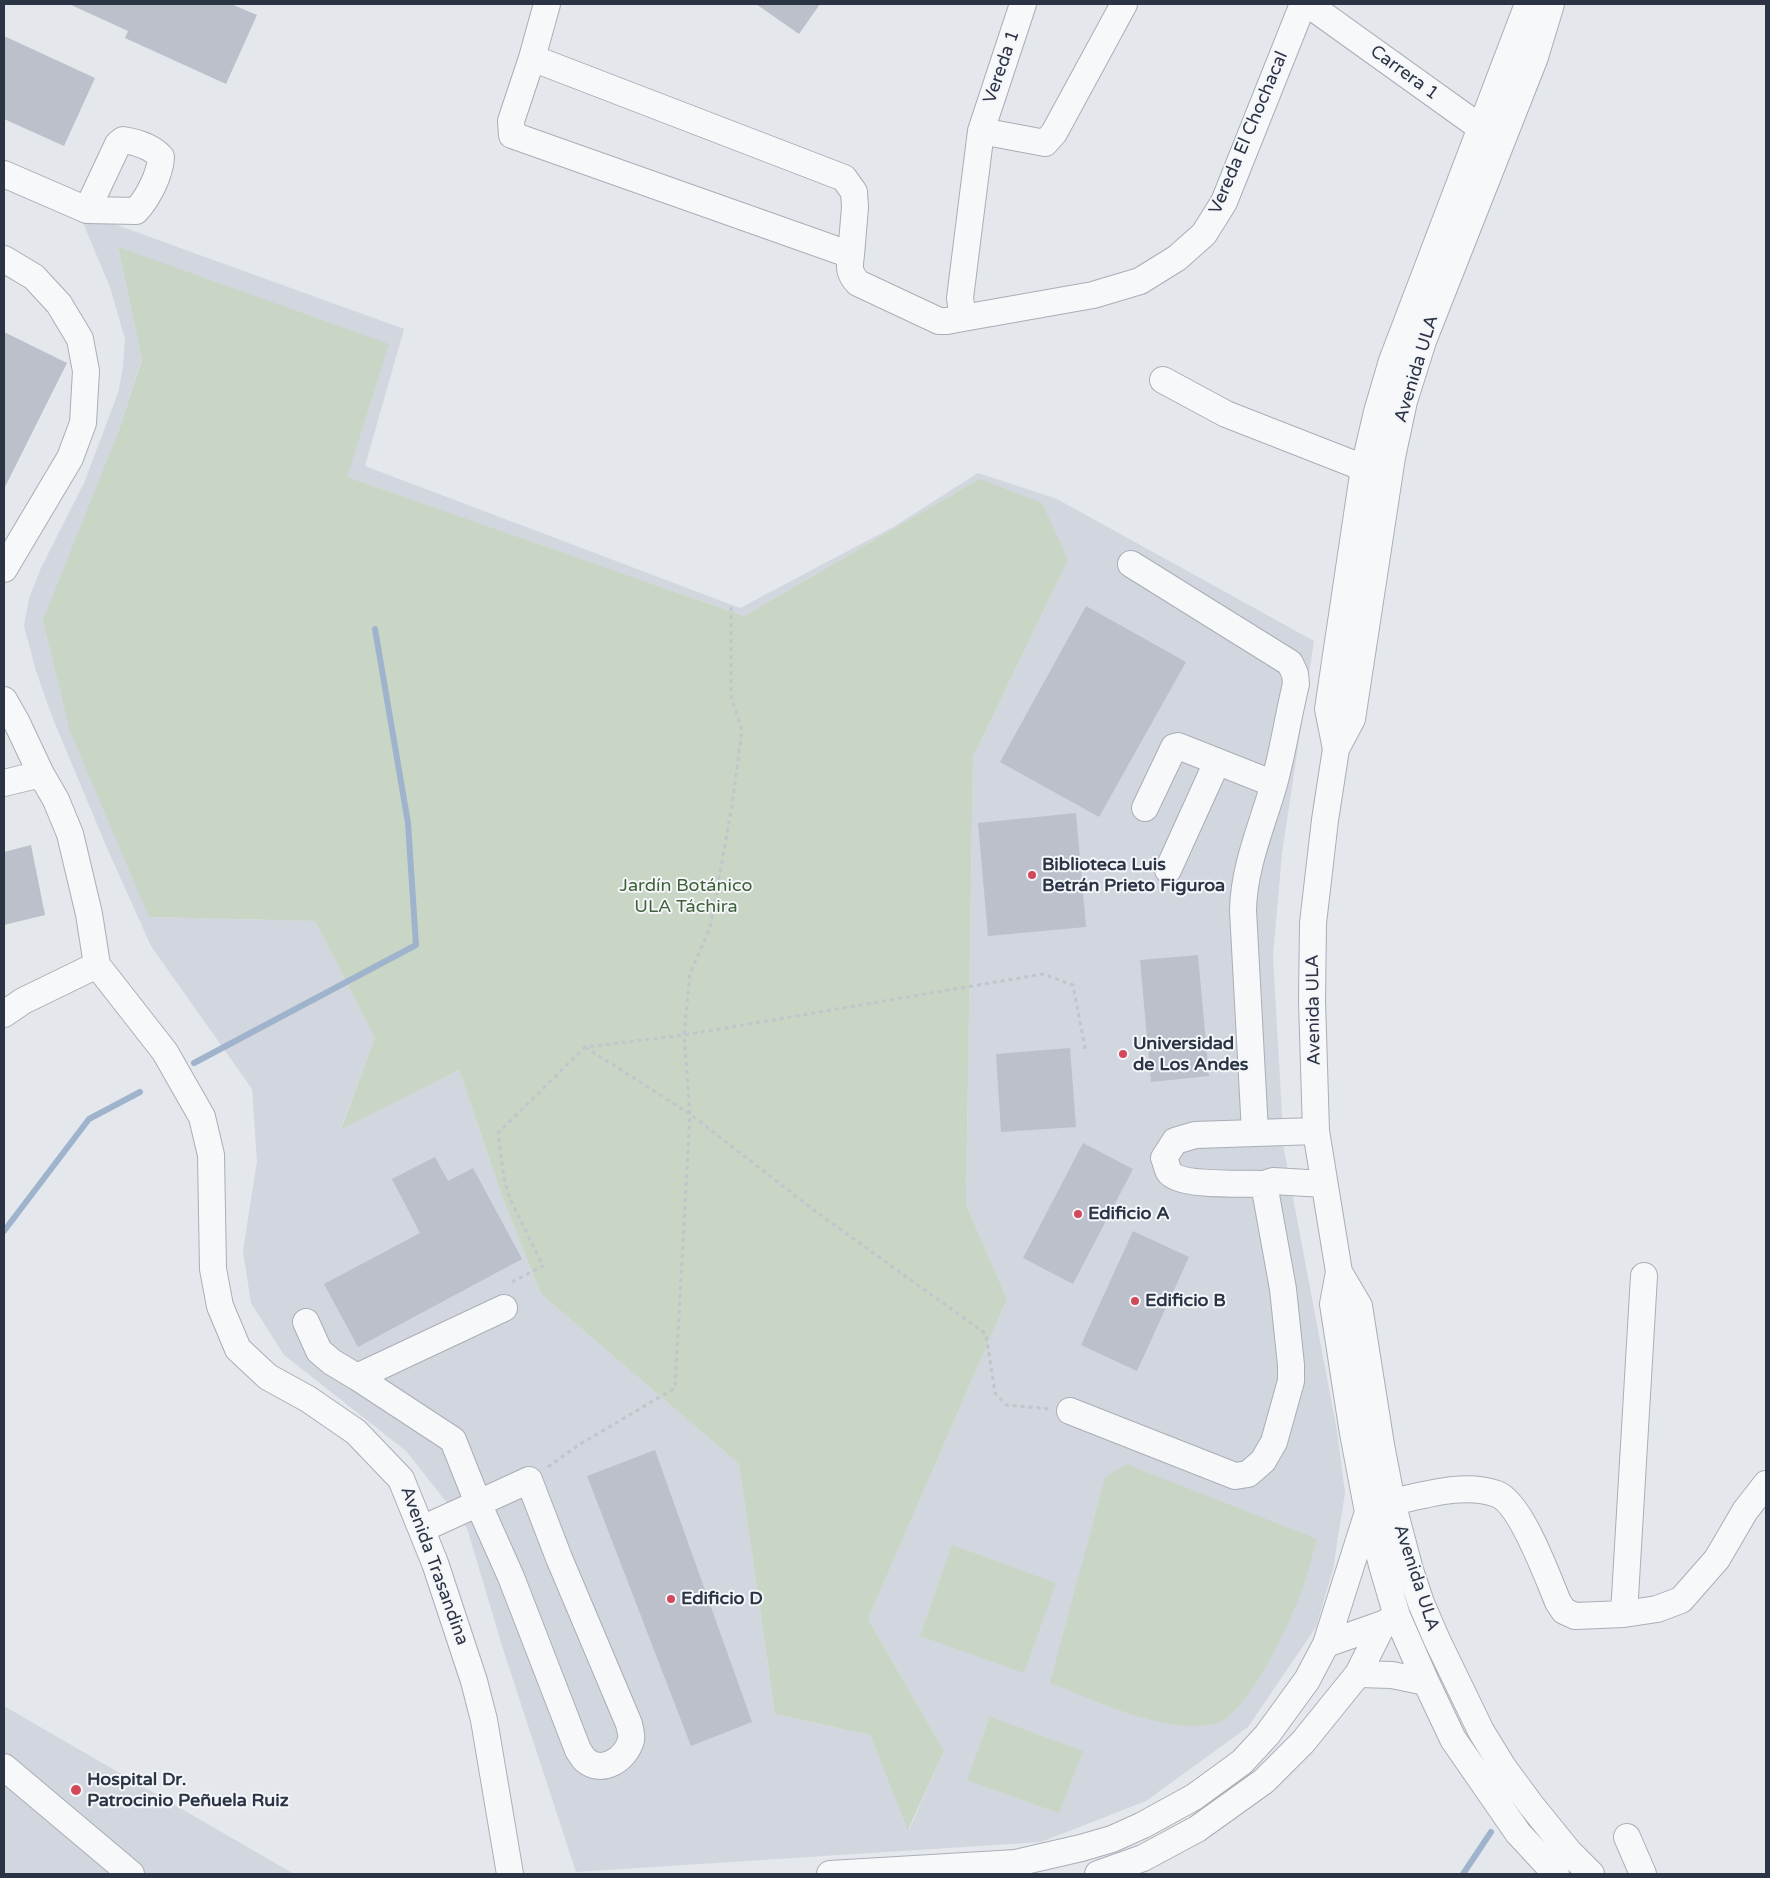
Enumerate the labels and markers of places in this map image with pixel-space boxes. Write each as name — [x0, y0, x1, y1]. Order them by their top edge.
place label: Biblioteca Luis Betrán Prieto Figuroa — [1042, 854, 1225, 896]
marker: Biblioteca Luis Betrán Prieto Figuroa — [1026, 869, 1038, 881]
place label: Universidad de Los Andes — [1133, 1033, 1248, 1076]
marker: Universidad de Los Andes — [1117, 1048, 1129, 1060]
place label: Edificio A — [1088, 1203, 1170, 1225]
marker: Edificio A — [1072, 1208, 1084, 1220]
place label: Edificio B — [1145, 1290, 1226, 1312]
marker: Edificio B — [1129, 1295, 1141, 1307]
place label: Edificio D — [681, 1588, 763, 1610]
marker: Edificio D — [665, 1593, 677, 1605]
place label: Hospital Dr. Patrocinio Peñuela Ruiz — [87, 1769, 289, 1812]
marker: Hospital Dr. Patrocinio Peñuela Ruiz — [69, 1783, 83, 1797]

